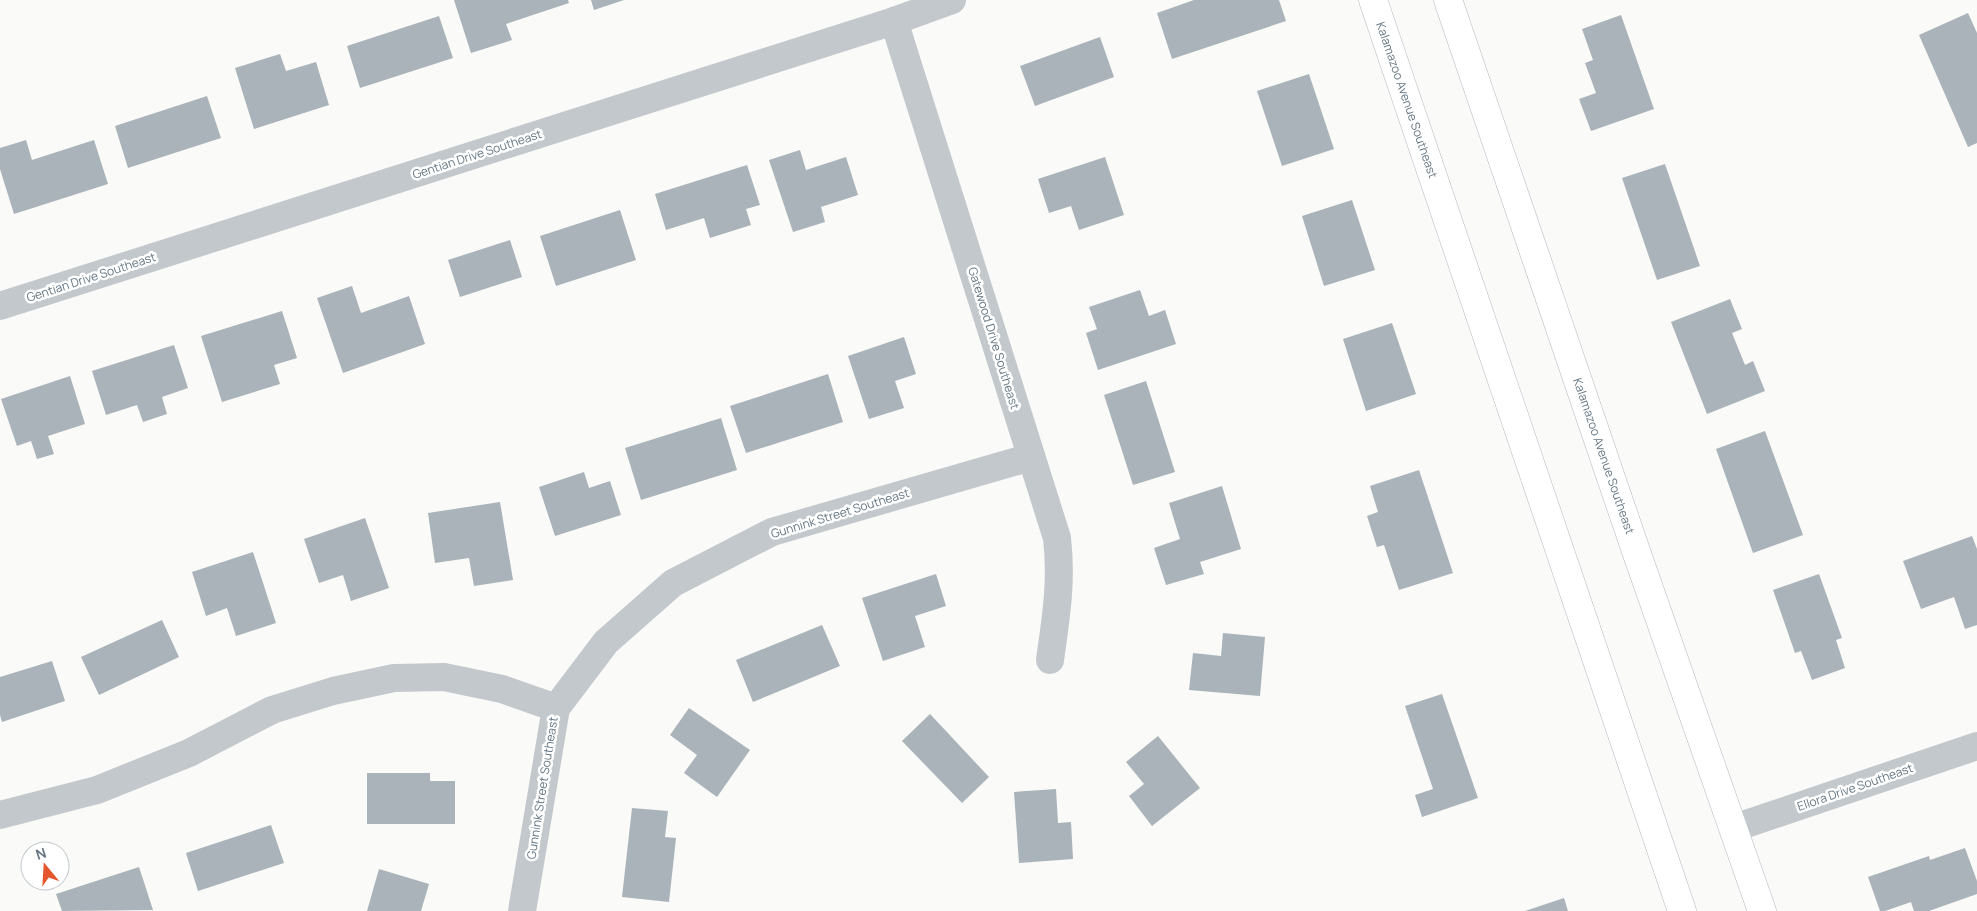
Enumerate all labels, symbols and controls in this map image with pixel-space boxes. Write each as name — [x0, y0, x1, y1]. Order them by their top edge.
street label: Kalamazoo Avenue Southeast — [1372, 20, 1442, 181]
street label: Gentian Drive Southeast — [410, 125, 544, 183]
street label: Gentian Drive Southeast — [24, 248, 158, 306]
street label: Gatewood Drive Southeast — [964, 265, 1024, 411]
street label: Kalamazoo Avenue Southeast — [1569, 376, 1639, 537]
street label: Gunnink Street Southeast — [769, 484, 912, 542]
street label: Gunnink Street Southeast — [522, 715, 562, 860]
street label: Ellora Drive Southeast — [1795, 759, 1915, 815]
north arrow — [20, 841, 70, 891]
text: N — [33, 843, 49, 864]

